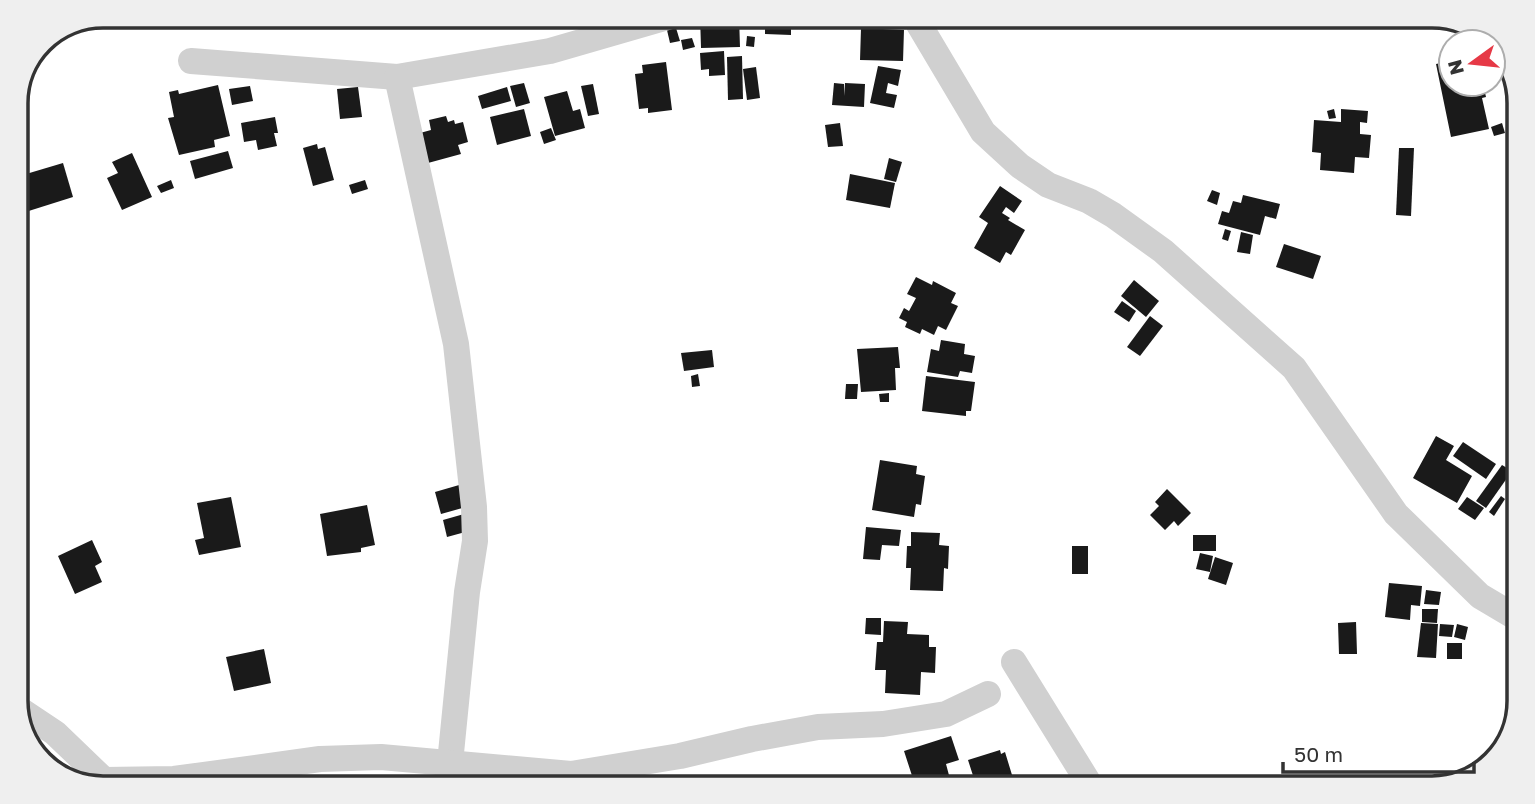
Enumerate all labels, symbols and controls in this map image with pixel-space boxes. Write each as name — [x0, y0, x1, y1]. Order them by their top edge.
north arrow — [1437, 28, 1507, 98]
text: N — [1442, 58, 1468, 77]
scale bar — [1283, 730, 1474, 774]
text: 50 m — [1294, 741, 1343, 767]

